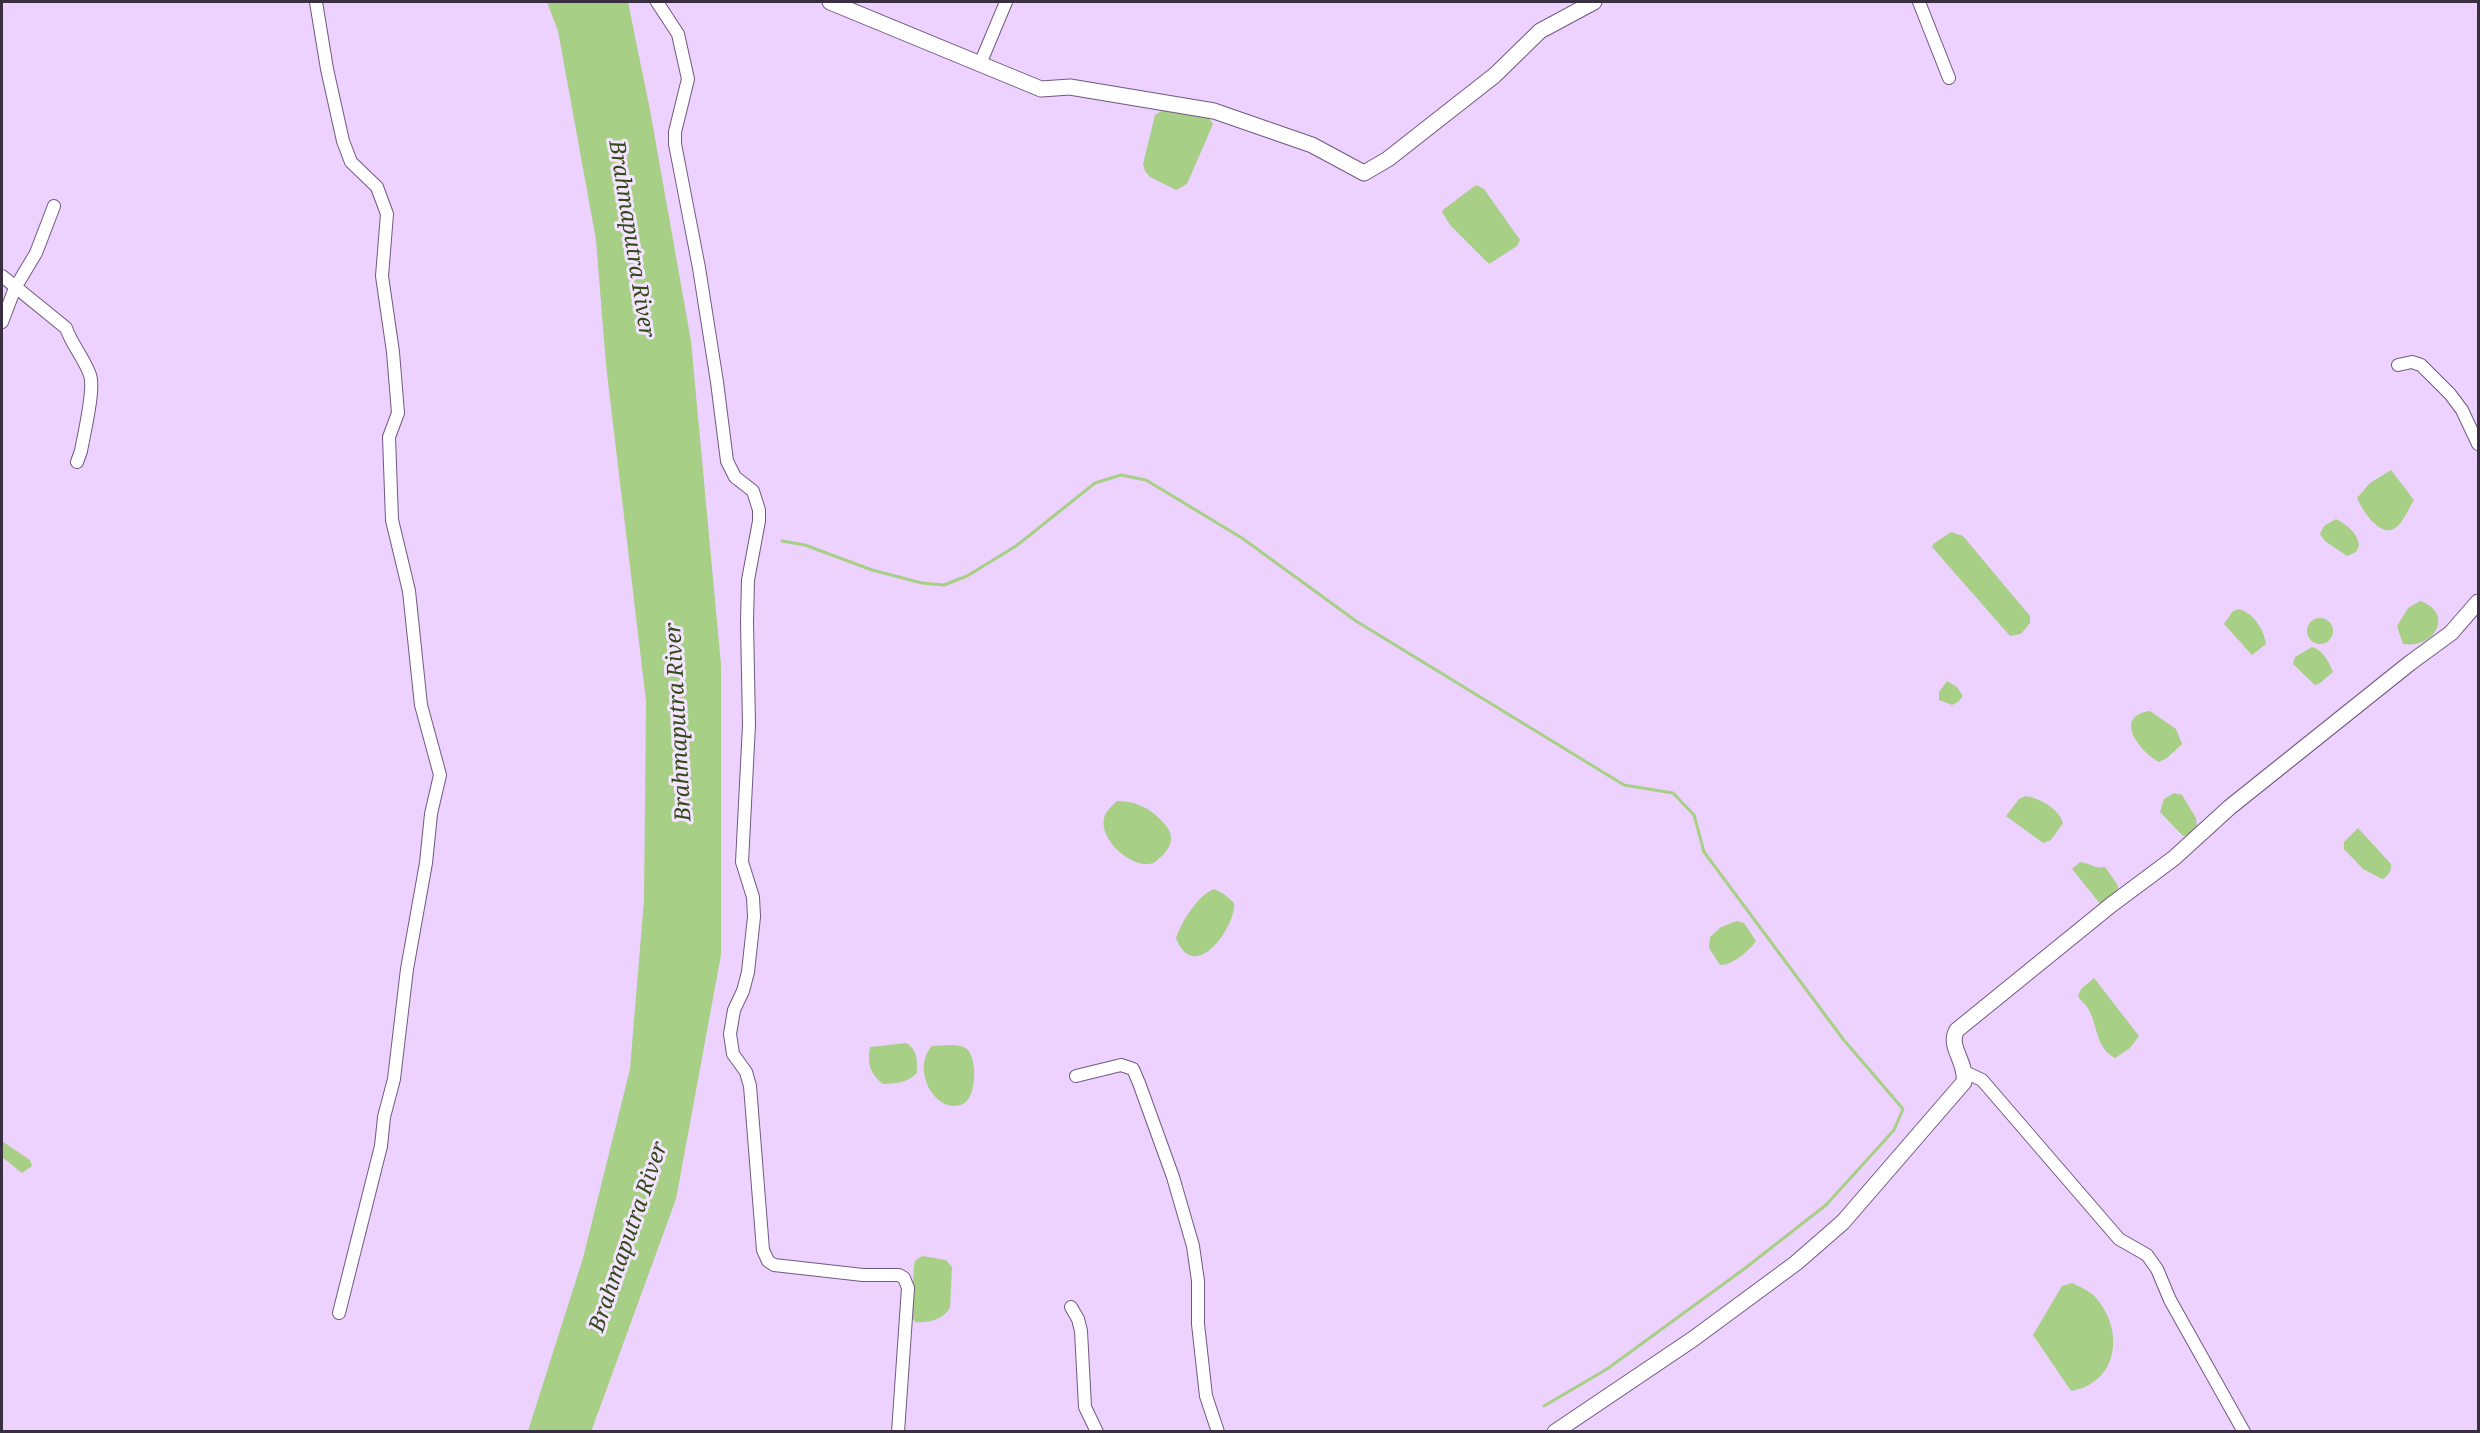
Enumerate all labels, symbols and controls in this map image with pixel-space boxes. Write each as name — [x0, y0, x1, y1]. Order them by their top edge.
water label: Brahmaputra River — [602, 139, 660, 339]
water label: Brahmaputra River — [661, 622, 697, 822]
water label: Brahmaputra River — [584, 1139, 674, 1335]

